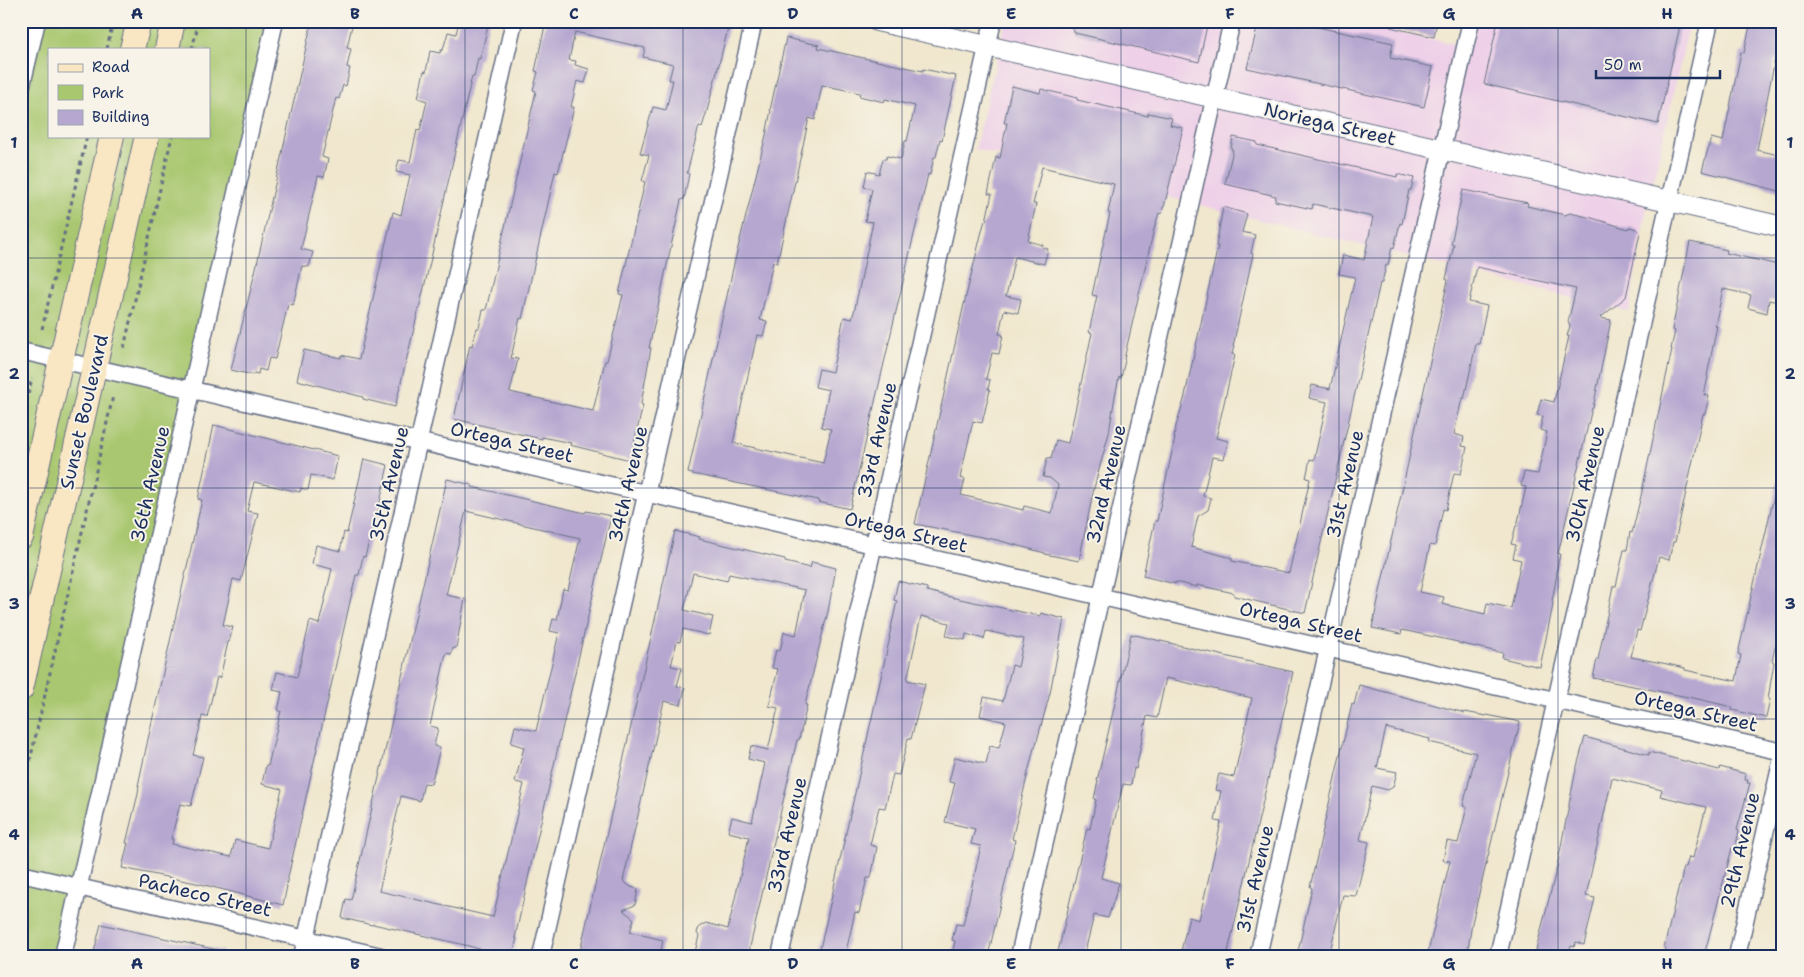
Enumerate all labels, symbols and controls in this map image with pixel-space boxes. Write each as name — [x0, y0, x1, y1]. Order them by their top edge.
text: A — [131, 3, 143, 24]
text: B — [350, 3, 360, 24]
text: C — [569, 3, 579, 24]
text: D — [787, 3, 799, 24]
text: E — [1006, 3, 1016, 24]
text: F — [1225, 3, 1235, 24]
text: G — [1443, 3, 1456, 24]
text: H — [1661, 3, 1673, 24]
legend — [48, 48, 210, 138]
scale bar — [1596, 48, 1720, 80]
text: 50 m — [1604, 55, 1642, 75]
text: Road — [92, 57, 130, 77]
text: Park — [92, 83, 124, 103]
street label: Noriega Street — [1261, 97, 1399, 151]
text: Building — [92, 107, 149, 127]
text: 1 — [10, 132, 18, 153]
text: 1 — [1786, 132, 1794, 153]
street label: Sunset Boulevard — [54, 332, 114, 492]
text: 2 — [8, 363, 20, 384]
text: 2 — [1784, 363, 1796, 384]
street label: 33rd Avenue — [851, 379, 903, 501]
street label: Ortega Street — [448, 416, 576, 468]
street label: 32nd Avenue — [1080, 422, 1132, 546]
street label: 36th Avenue — [124, 423, 176, 545]
street label: 34th Avenue — [602, 423, 654, 545]
street label: 30th Avenue — [1559, 423, 1611, 545]
street label: 35th Avenue — [364, 424, 414, 544]
street label: 31st Avenue — [1320, 427, 1370, 541]
street label: Ortega Street — [842, 506, 970, 558]
text: 3 — [8, 593, 20, 614]
text: 3 — [1784, 593, 1796, 614]
street label: Ortega Street — [1237, 596, 1365, 648]
street label: Ortega Street — [1632, 685, 1760, 737]
street label: 33rd Avenue — [761, 774, 813, 896]
street label: 29th Avenue — [1714, 789, 1766, 911]
street label: 31st Avenue — [1230, 822, 1280, 936]
text: 4 — [8, 824, 20, 845]
text: 4 — [1784, 824, 1796, 845]
street label: Pacheco Street — [136, 868, 274, 922]
text: A — [131, 953, 143, 974]
text: B — [350, 953, 360, 974]
text: C — [569, 953, 579, 974]
text: D — [787, 953, 799, 974]
text: E — [1006, 953, 1016, 974]
text: F — [1225, 953, 1235, 974]
text: G — [1443, 953, 1456, 974]
text: H — [1661, 953, 1673, 974]

